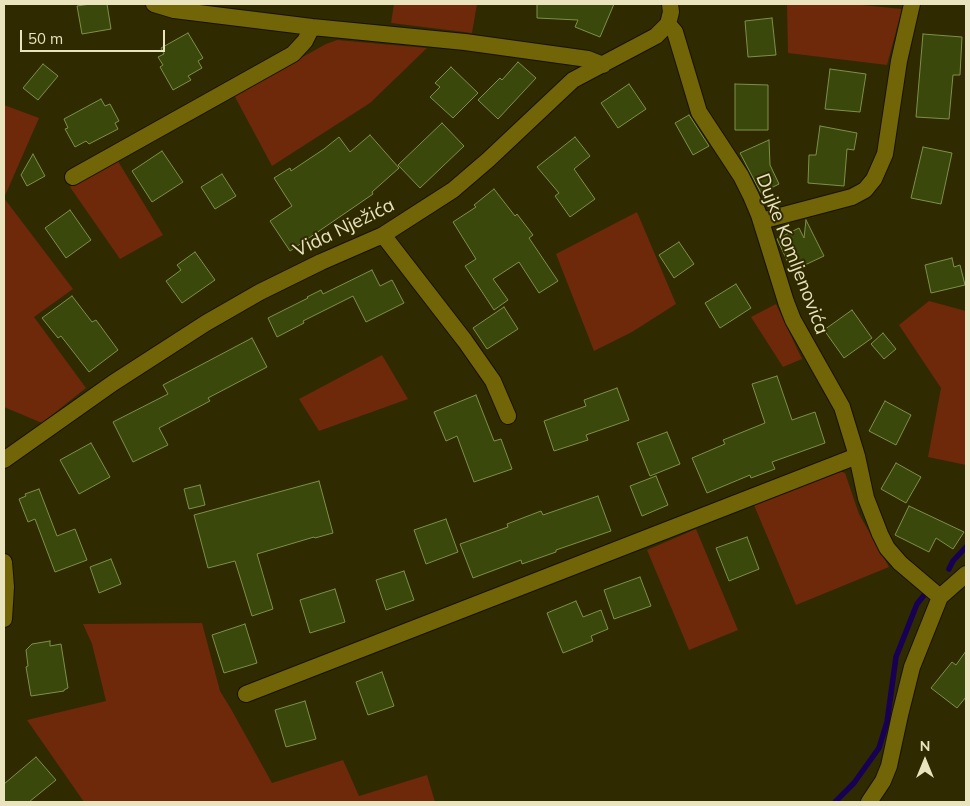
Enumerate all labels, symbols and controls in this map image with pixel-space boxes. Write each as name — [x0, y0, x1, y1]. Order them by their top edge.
scale bar — [22, 20, 168, 52]
text: 50 m — [28, 29, 63, 48]
street label: Dujke Komljenovića — [751, 170, 833, 338]
street label: Vida Nježića — [290, 194, 398, 262]
north arrow — [900, 736, 950, 786]
text: N — [920, 737, 930, 755]

